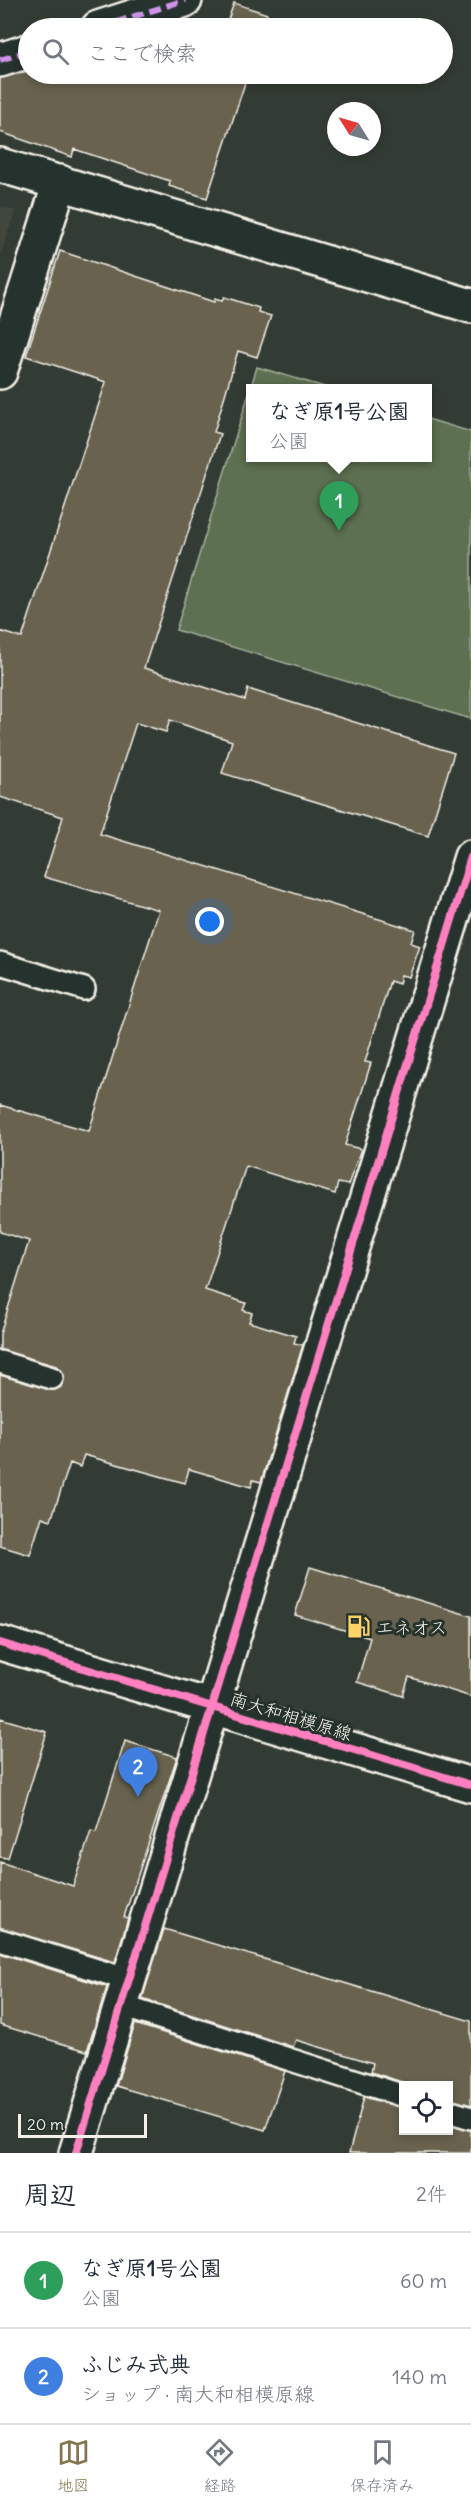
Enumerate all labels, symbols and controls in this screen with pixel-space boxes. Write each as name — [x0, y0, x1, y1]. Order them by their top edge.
search box — [18, 18, 453, 84]
icon: search — [39, 35, 72, 68]
text: ここで検索 — [87, 39, 197, 67]
north arrow — [327, 102, 381, 156]
popup — [246, 384, 432, 462]
text: なぎ原1号公園 — [269, 397, 409, 425]
text: 公園 — [269, 428, 309, 453]
pin: 1 — [320, 482, 358, 531]
your location — [195, 907, 224, 936]
fuel station icon: エネオス — [345, 1614, 371, 1640]
place label: エネオス — [376, 1616, 447, 1639]
street label: 南大和相模原線 — [227, 1687, 355, 1745]
pin: 2 — [118, 1748, 158, 1797]
map controls — [399, 2081, 453, 2135]
button: locate — [399, 2081, 453, 2135]
scale bar — [18, 2111, 147, 2138]
text: 20 m — [27, 2114, 64, 2134]
text: 周辺 — [24, 2178, 76, 2211]
text: 2件 — [416, 2181, 447, 2206]
text: なぎ原1号公園 — [81, 2254, 222, 2282]
text: 1 — [40, 2268, 47, 2293]
text: 60 m — [400, 2268, 447, 2293]
text: 公園 — [81, 2285, 121, 2310]
text: ふじみ式典 — [81, 2350, 191, 2378]
text: 2 — [38, 2364, 49, 2389]
text: 140 m — [392, 2364, 447, 2389]
text: ショップ · 南大和相模原線 — [81, 2381, 314, 2406]
tab: 地図 — [57, 2436, 90, 2496]
tab: 経路 — [203, 2436, 236, 2496]
tab: 保存済み — [350, 2436, 414, 2496]

